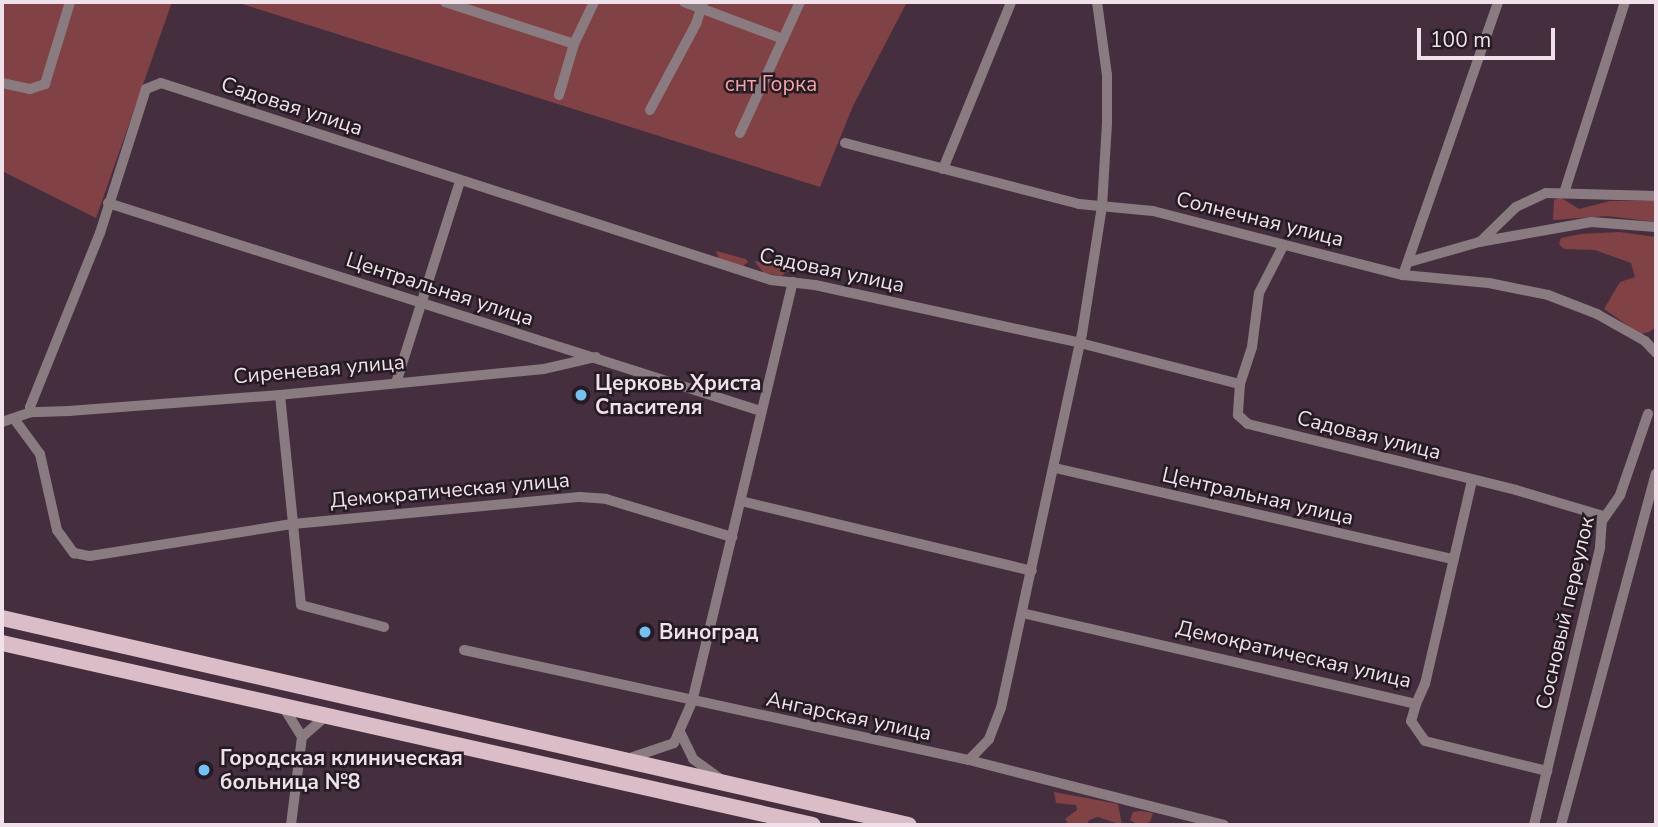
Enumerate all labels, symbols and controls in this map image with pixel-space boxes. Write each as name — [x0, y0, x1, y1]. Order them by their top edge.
scale bar — [1420, 14, 1558, 58]
text: 100 m — [1430, 26, 1491, 54]
street label: Садовая улица — [218, 71, 366, 141]
park label: снт Горка — [725, 71, 817, 97]
street label: Солнечная улица — [1174, 186, 1346, 252]
street label: Садовая улица — [757, 242, 907, 298]
street label: Центральная улица — [343, 247, 537, 331]
street label: Сиреневая улица — [232, 349, 406, 389]
place label: Церковь Христа Спасителя — [595, 370, 762, 420]
marker: Церковь Христа Спасителя — [573, 387, 589, 403]
street label: Садовая улица — [1294, 405, 1444, 465]
street label: Центральная улица — [1160, 462, 1356, 530]
street label: Демократическая улица — [329, 467, 571, 513]
street label: Сосновый переулок — [1531, 514, 1599, 712]
street label: Демократическая улица — [1174, 615, 1414, 693]
place label: Виноград — [659, 619, 759, 645]
marker: Виноград — [637, 624, 653, 640]
street label: Ангарская улица — [764, 686, 934, 746]
place label: Городская клиническая больница №8 — [220, 745, 463, 795]
marker: Городская клиническая больница №8 — [194, 760, 214, 780]

